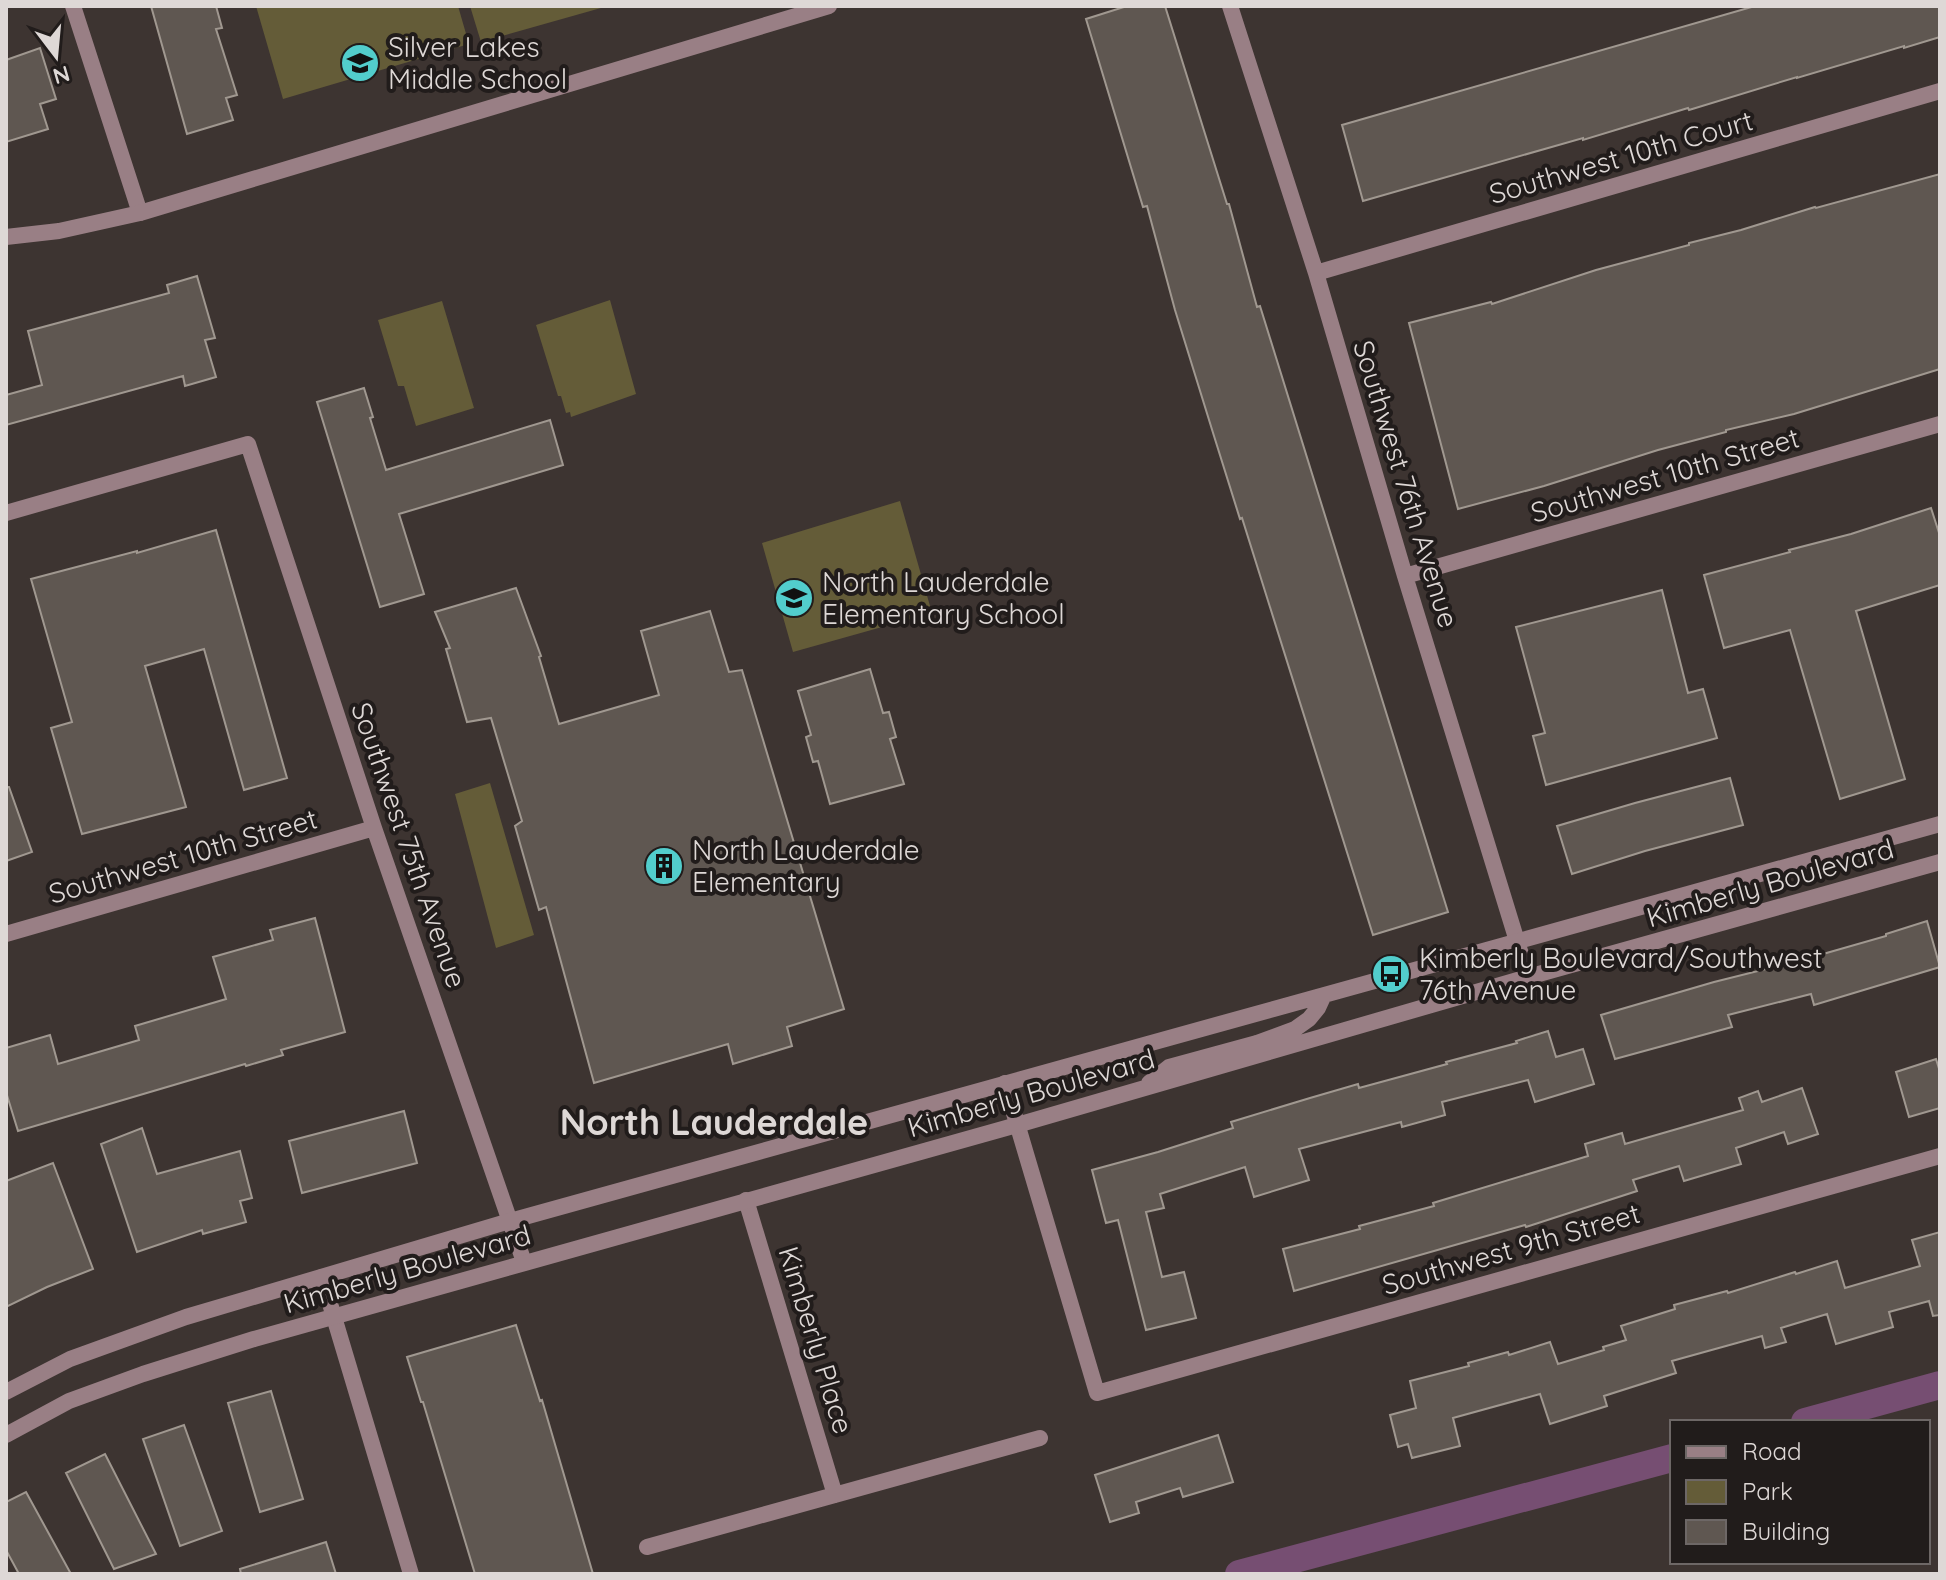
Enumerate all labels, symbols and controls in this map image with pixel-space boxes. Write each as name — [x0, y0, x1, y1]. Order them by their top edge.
north arrow — [16, 16, 96, 96]
place label: Silver Lakes Middle School — [388, 29, 567, 96]
school or university icon: Silver Lakes Middle School — [339, 42, 381, 84]
text: N — [50, 60, 73, 91]
street label: Southwest 10th Court — [1485, 102, 1757, 211]
street label: Southwest 76th Avenue — [1346, 336, 1467, 632]
street label: Southwest 10th Street — [1527, 419, 1803, 530]
place label: North Lauderdale Elementary School — [822, 564, 1065, 631]
school or university icon: North Lauderdale Elementary School — [773, 577, 815, 619]
street label: Southwest 75th Avenue — [344, 698, 475, 992]
street label: Southwest 10th Street — [45, 800, 321, 911]
street label: Kimberly Boulevard — [1642, 831, 1897, 935]
place label: North Lauderdale Elementary — [692, 832, 920, 899]
building icon: North Lauderdale Elementary — [643, 845, 685, 887]
place label: Kimberly Boulevard/Southwest 76th Avenue — [1419, 940, 1822, 1007]
bus stop icon: Kimberly Boulevard/Southwest 76th Avenue — [1370, 953, 1412, 995]
street label: Kimberly Boulevard — [903, 1041, 1158, 1145]
district label: North Lauderdale — [560, 1099, 868, 1144]
street label: Southwest 9th Street — [1378, 1195, 1644, 1302]
street label: Kimberly Boulevard — [279, 1217, 534, 1321]
street label: Kimberly Place — [771, 1242, 862, 1438]
legend — [1670, 1420, 1930, 1564]
text: Road — [1742, 1436, 1802, 1466]
text: Park — [1742, 1476, 1793, 1506]
text: Building — [1742, 1516, 1830, 1546]

